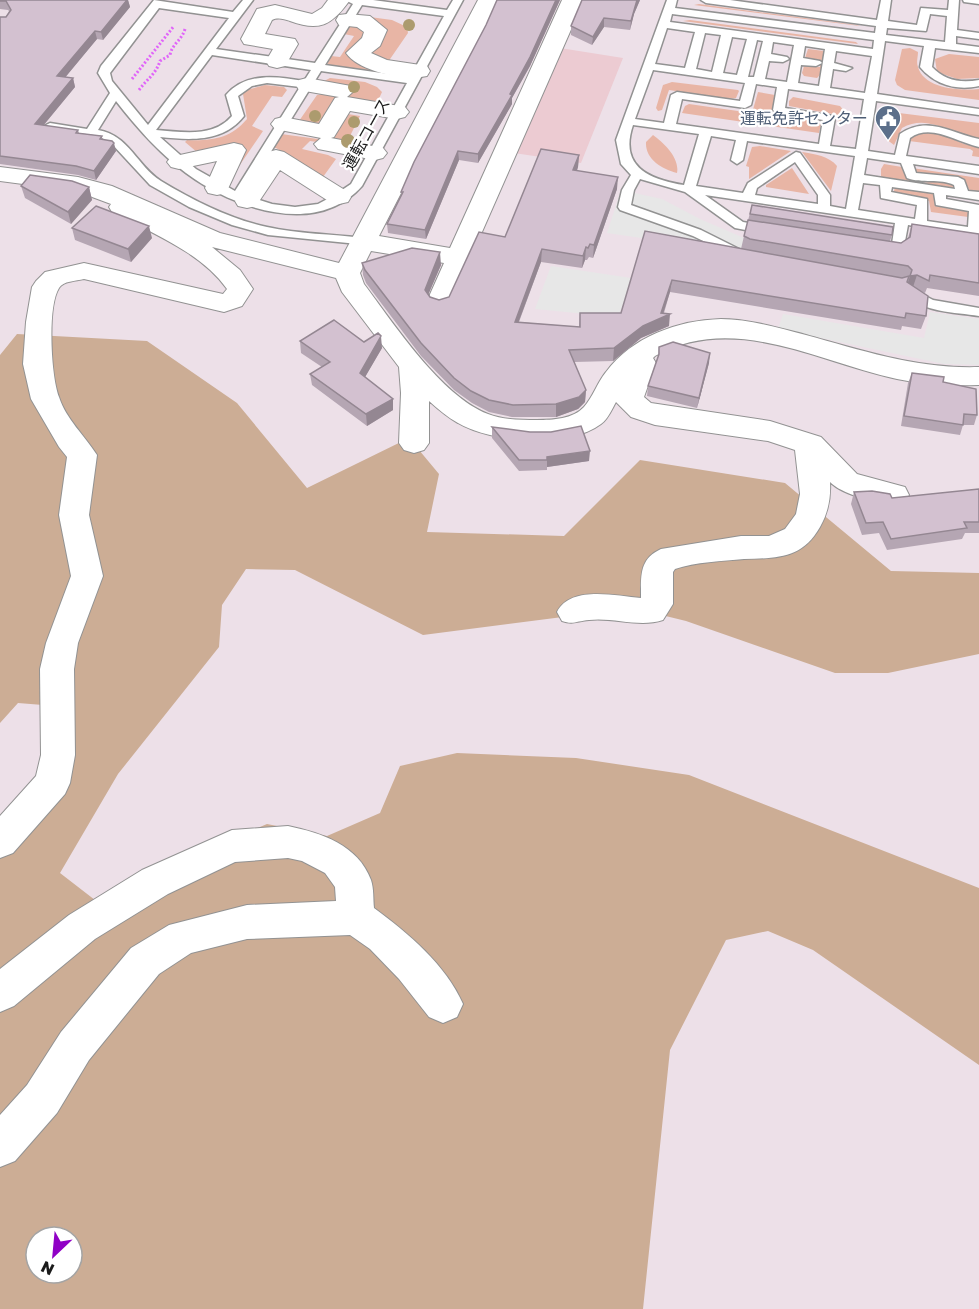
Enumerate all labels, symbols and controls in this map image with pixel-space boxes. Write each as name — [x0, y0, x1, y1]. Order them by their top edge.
street label: 運転コース — [338, 95, 394, 173]
public building icon: 運転免許センター — [873, 103, 903, 141]
place label: 運転免許センター — [740, 108, 868, 128]
north arrow — [24, 1225, 84, 1285]
text: N — [38, 1257, 57, 1280]

